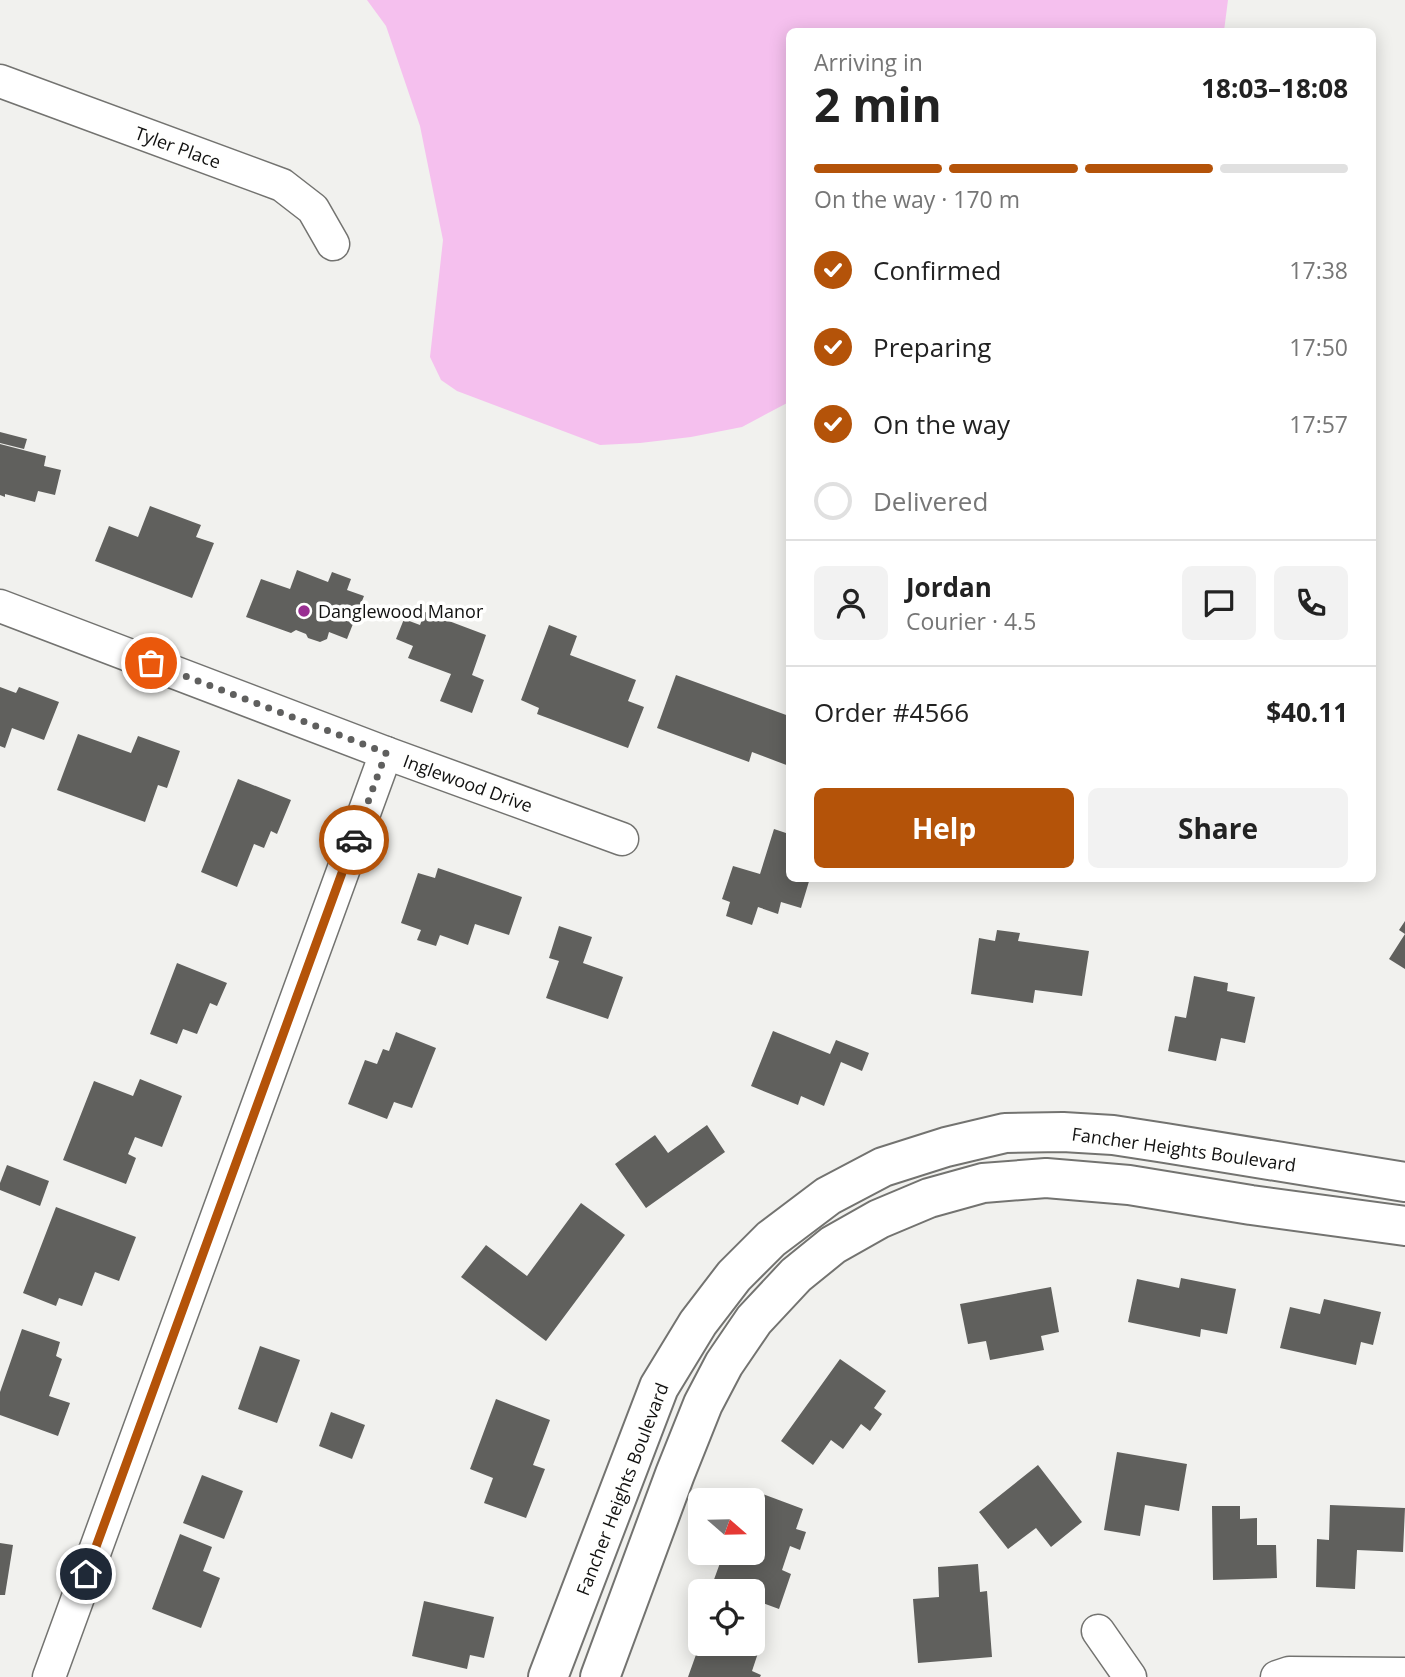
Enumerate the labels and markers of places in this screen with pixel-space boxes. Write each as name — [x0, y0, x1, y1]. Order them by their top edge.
place label: Danglewood Manor — [318, 599, 484, 623]
marker: Danglewood Manor — [296, 603, 312, 619]
pin — [121, 633, 181, 693]
pin — [56, 1544, 116, 1604]

